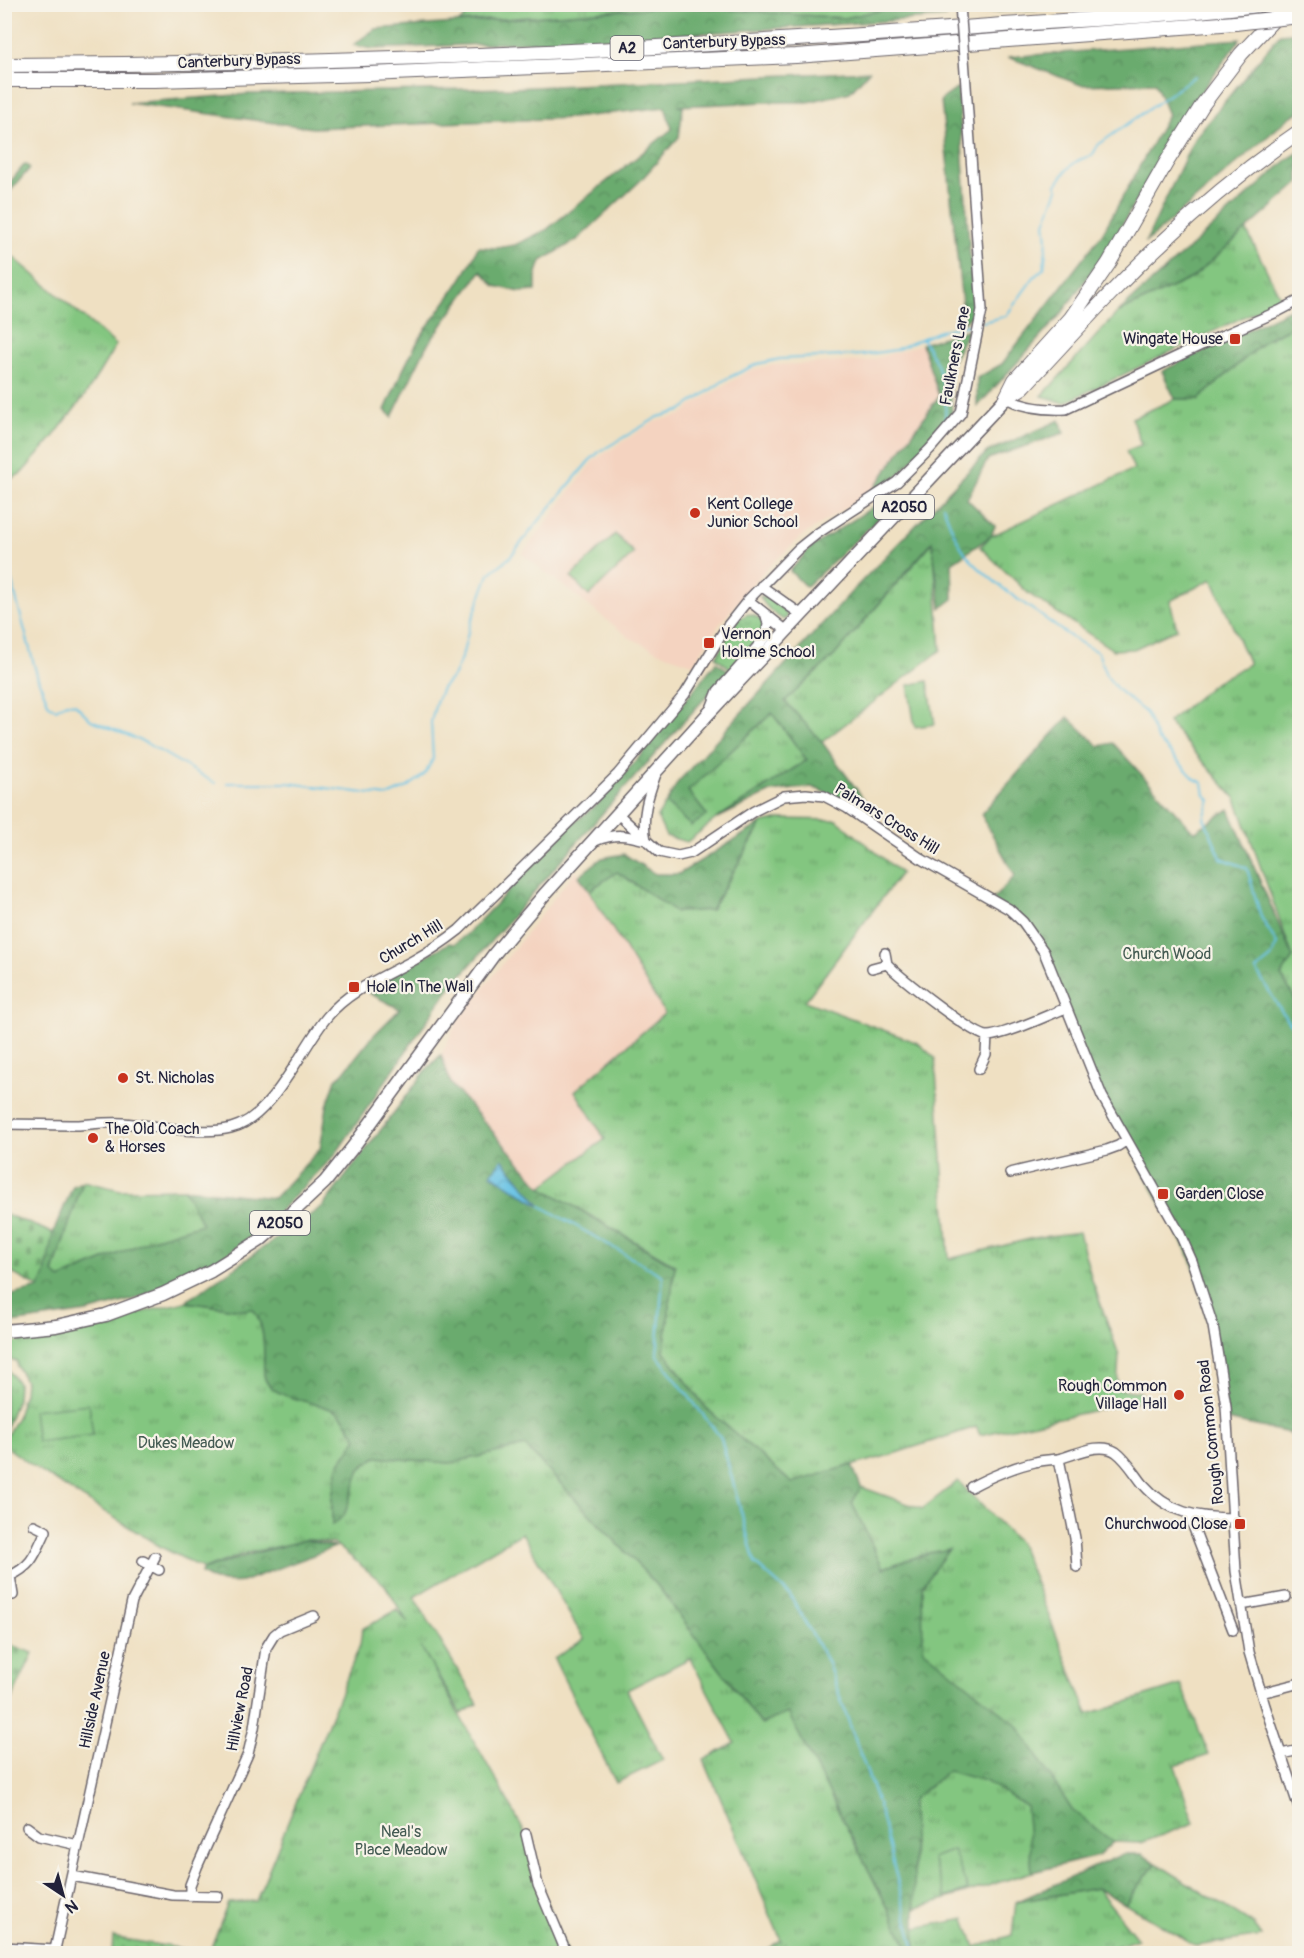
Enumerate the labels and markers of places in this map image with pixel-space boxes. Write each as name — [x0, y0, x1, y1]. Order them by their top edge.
place label: Wingate House — [1123, 329, 1223, 349]
marker: Wingate House — [1228, 332, 1242, 346]
place label: Kent College Junior School — [707, 494, 798, 532]
marker: Kent College Junior School — [688, 506, 702, 520]
place label: Vernon Holme School — [721, 624, 815, 662]
marker: Vernon Holme School — [702, 636, 716, 650]
place label: Hole In The Wall — [366, 977, 473, 997]
marker: Hole In The Wall — [347, 980, 361, 994]
place label: St. Nicholas — [135, 1068, 214, 1088]
marker: St. Nicholas — [116, 1071, 130, 1085]
place label: The Old Coach & Horses — [105, 1119, 200, 1157]
marker: The Old Coach & Horses — [86, 1131, 100, 1145]
place label: Garden Close — [1175, 1184, 1264, 1204]
marker: Garden Close — [1156, 1187, 1170, 1201]
place label: Rough Common Village Hall — [1058, 1376, 1167, 1414]
marker: Rough Common Village Hall — [1172, 1388, 1186, 1402]
place label: Churchwood Close — [1105, 1514, 1228, 1534]
marker: Churchwood Close — [1233, 1517, 1247, 1531]

